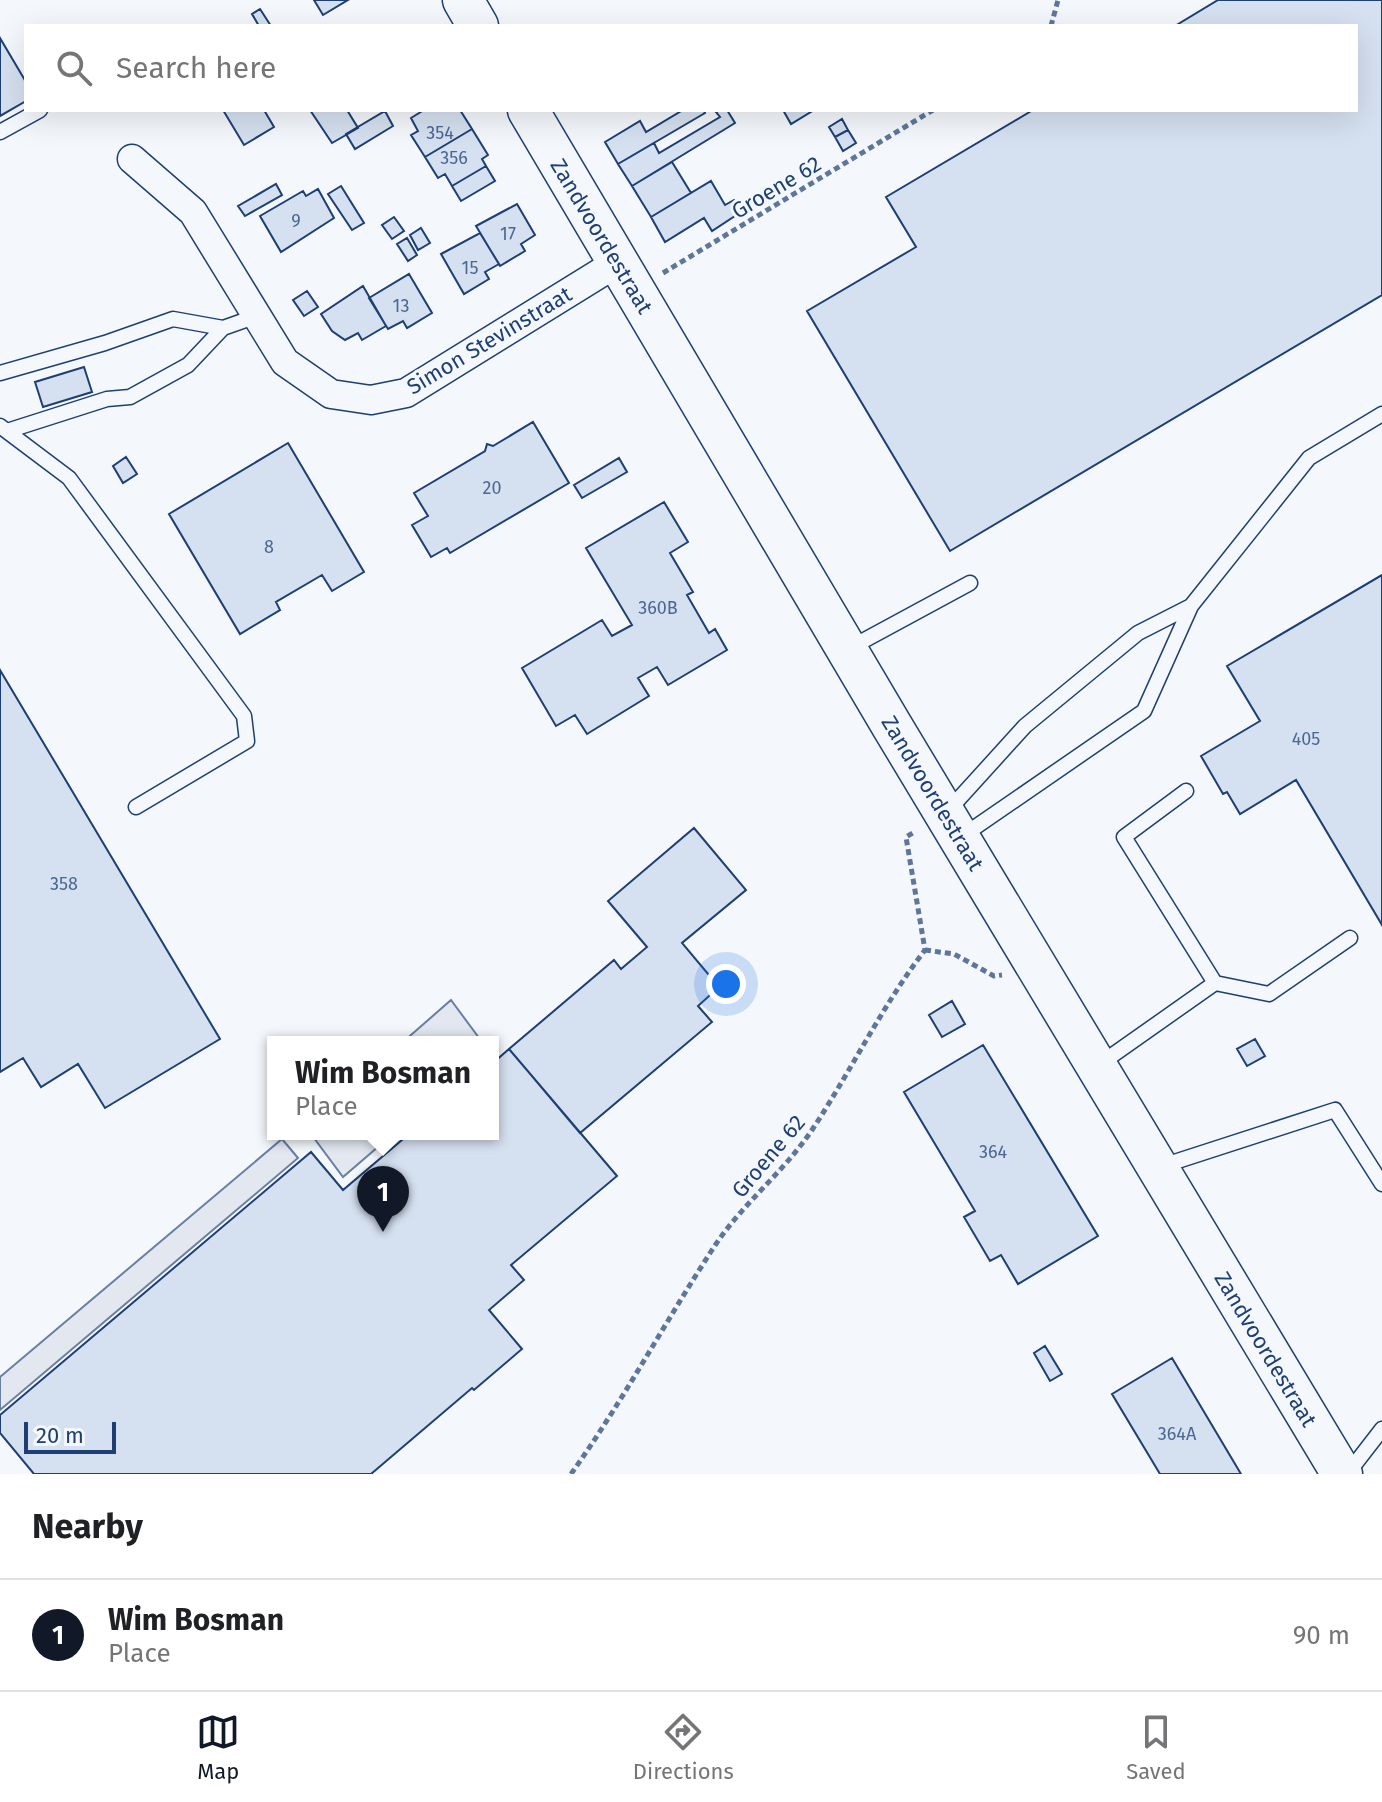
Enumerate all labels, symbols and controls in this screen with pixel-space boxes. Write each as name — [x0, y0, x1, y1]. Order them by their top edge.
search box — [24, 24, 1358, 112]
icon: search — [52, 46, 96, 90]
text: Search here — [116, 50, 276, 86]
house number: 354 — [426, 122, 454, 144]
house number: 356 — [440, 147, 468, 169]
street label: Groene 62 — [727, 150, 826, 225]
street label: Zandvoordestraat — [545, 154, 659, 319]
house number: 9 — [291, 210, 301, 232]
house number: 17 — [500, 223, 516, 245]
house number: 15 — [462, 257, 478, 279]
street label: Simon Stevinstraat — [402, 280, 577, 400]
house number: 13 — [393, 295, 409, 317]
house number: 20 — [483, 477, 501, 499]
house number: 8 — [264, 536, 274, 558]
house number: 360B — [638, 597, 678, 619]
street label: Zandvoordestraat — [876, 711, 990, 876]
house number: 405 — [1292, 728, 1320, 750]
house number: 358 — [50, 873, 78, 895]
your location — [706, 964, 746, 1004]
popup — [267, 1036, 499, 1140]
text: Wim Bosman — [295, 1055, 471, 1091]
text: Place — [295, 1091, 358, 1122]
street label: Groene 62 — [726, 1109, 811, 1203]
house number: 364 — [979, 1141, 1007, 1163]
pin: 1 — [357, 1166, 409, 1232]
street label: Zandvoordestraat — [1209, 1267, 1323, 1432]
scale bar — [24, 1418, 116, 1454]
text: 20 m — [36, 1422, 84, 1449]
house number: 364A — [1158, 1423, 1197, 1445]
text: Nearby — [32, 1506, 143, 1547]
text: Wim Bosman — [108, 1602, 284, 1638]
text: 1 — [52, 1620, 64, 1651]
text: 90 m — [1293, 1620, 1350, 1651]
text: Place — [108, 1638, 171, 1669]
tab: Map — [196, 1710, 240, 1785]
tab: Directions — [633, 1710, 734, 1785]
tab: Saved — [1126, 1710, 1186, 1785]

